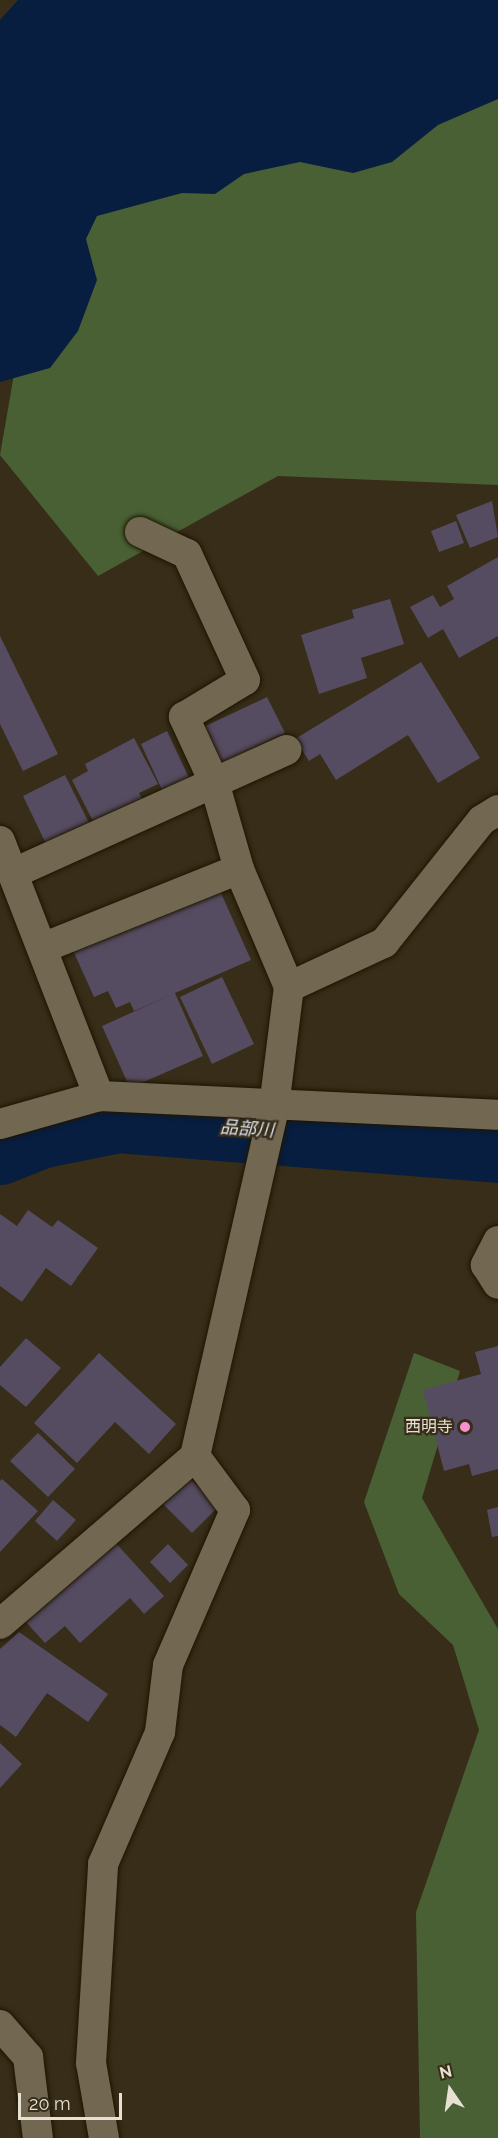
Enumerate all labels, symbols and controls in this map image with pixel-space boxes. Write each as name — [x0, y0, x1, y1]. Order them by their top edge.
water label: 品部川 — [219, 1116, 275, 1142]
place label: 西明寺 — [405, 1417, 453, 1437]
marker: 西明寺 — [458, 1420, 472, 1434]
north arrow — [420, 2060, 480, 2120]
text: N — [438, 2061, 454, 2083]
scale bar — [21, 2081, 124, 2119]
text: 20 m — [29, 2093, 71, 2114]

